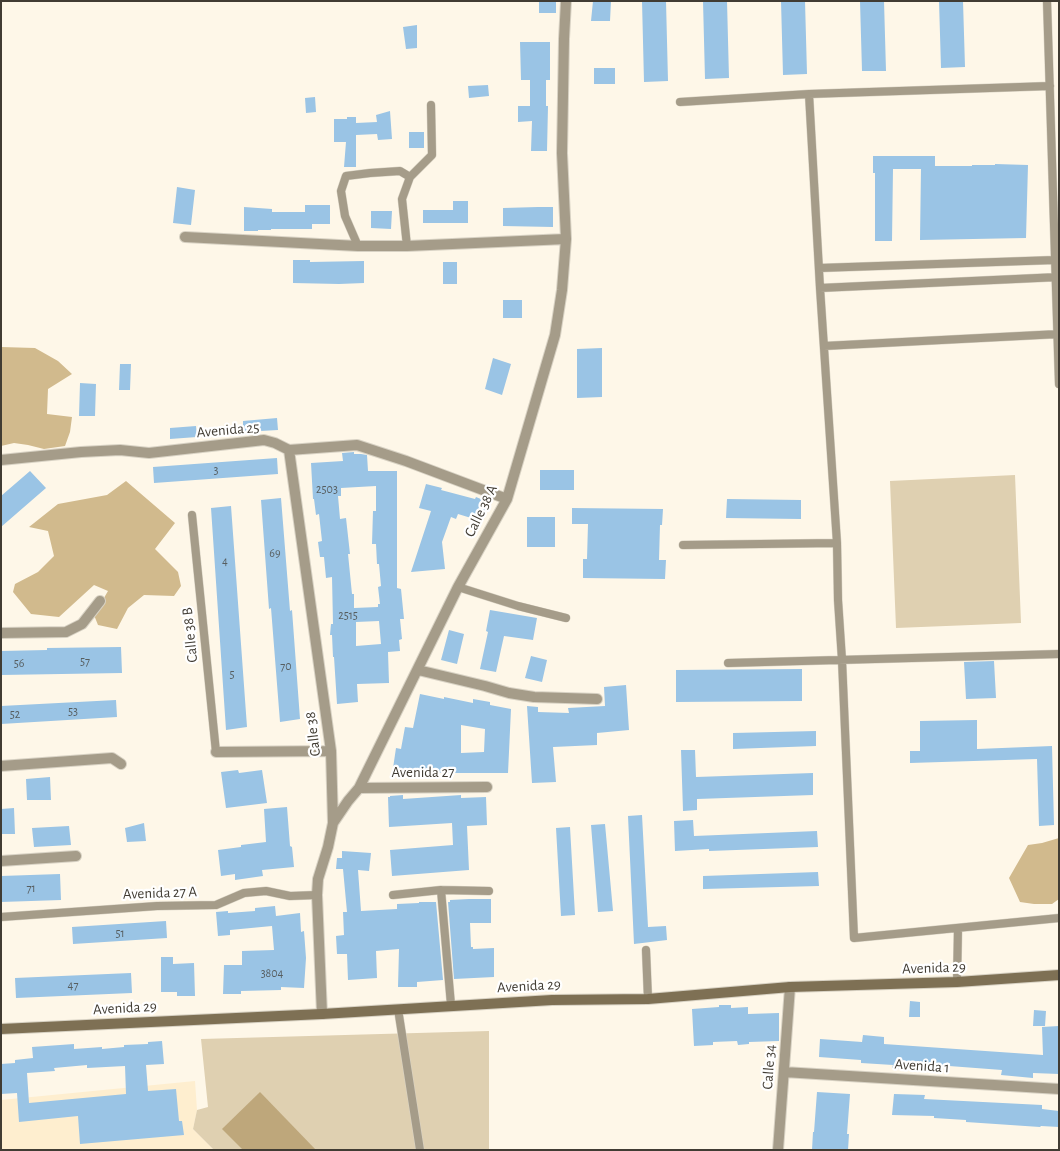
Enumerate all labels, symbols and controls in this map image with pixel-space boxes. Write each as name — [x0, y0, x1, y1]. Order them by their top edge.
street label: Avenida 25 — [196, 418, 260, 442]
house number: 3 — [214, 463, 218, 477]
house number: 2503 — [316, 482, 338, 496]
street label: Calle 38 A — [461, 482, 501, 540]
house number: 69 — [269, 546, 281, 560]
house number: 4 — [222, 554, 228, 568]
street label: Calle 38 B — [178, 607, 202, 663]
house number: 2515 — [338, 608, 358, 622]
house number: 57 — [80, 654, 90, 668]
house number: 56 — [14, 656, 24, 670]
house number: 70 — [280, 659, 292, 673]
house number: 5 — [229, 667, 235, 681]
house number: 53 — [68, 704, 78, 718]
house number: 52 — [10, 707, 20, 721]
street label: Calle 38 — [301, 711, 325, 757]
street label: Avenida 27 — [391, 763, 455, 781]
house number: 71 — [26, 881, 36, 895]
street label: Avenida 27 A — [123, 883, 197, 903]
house number: 51 — [115, 926, 125, 940]
street label: Avenida 29 — [902, 958, 966, 978]
house number: 3804 — [261, 966, 283, 980]
street label: Avenida 29 — [497, 975, 561, 997]
house number: 47 — [68, 978, 78, 992]
street label: Avenida 29 — [93, 997, 157, 1019]
street label: Calle 34 — [758, 1044, 780, 1090]
street label: Avenida 1 — [894, 1055, 950, 1077]

